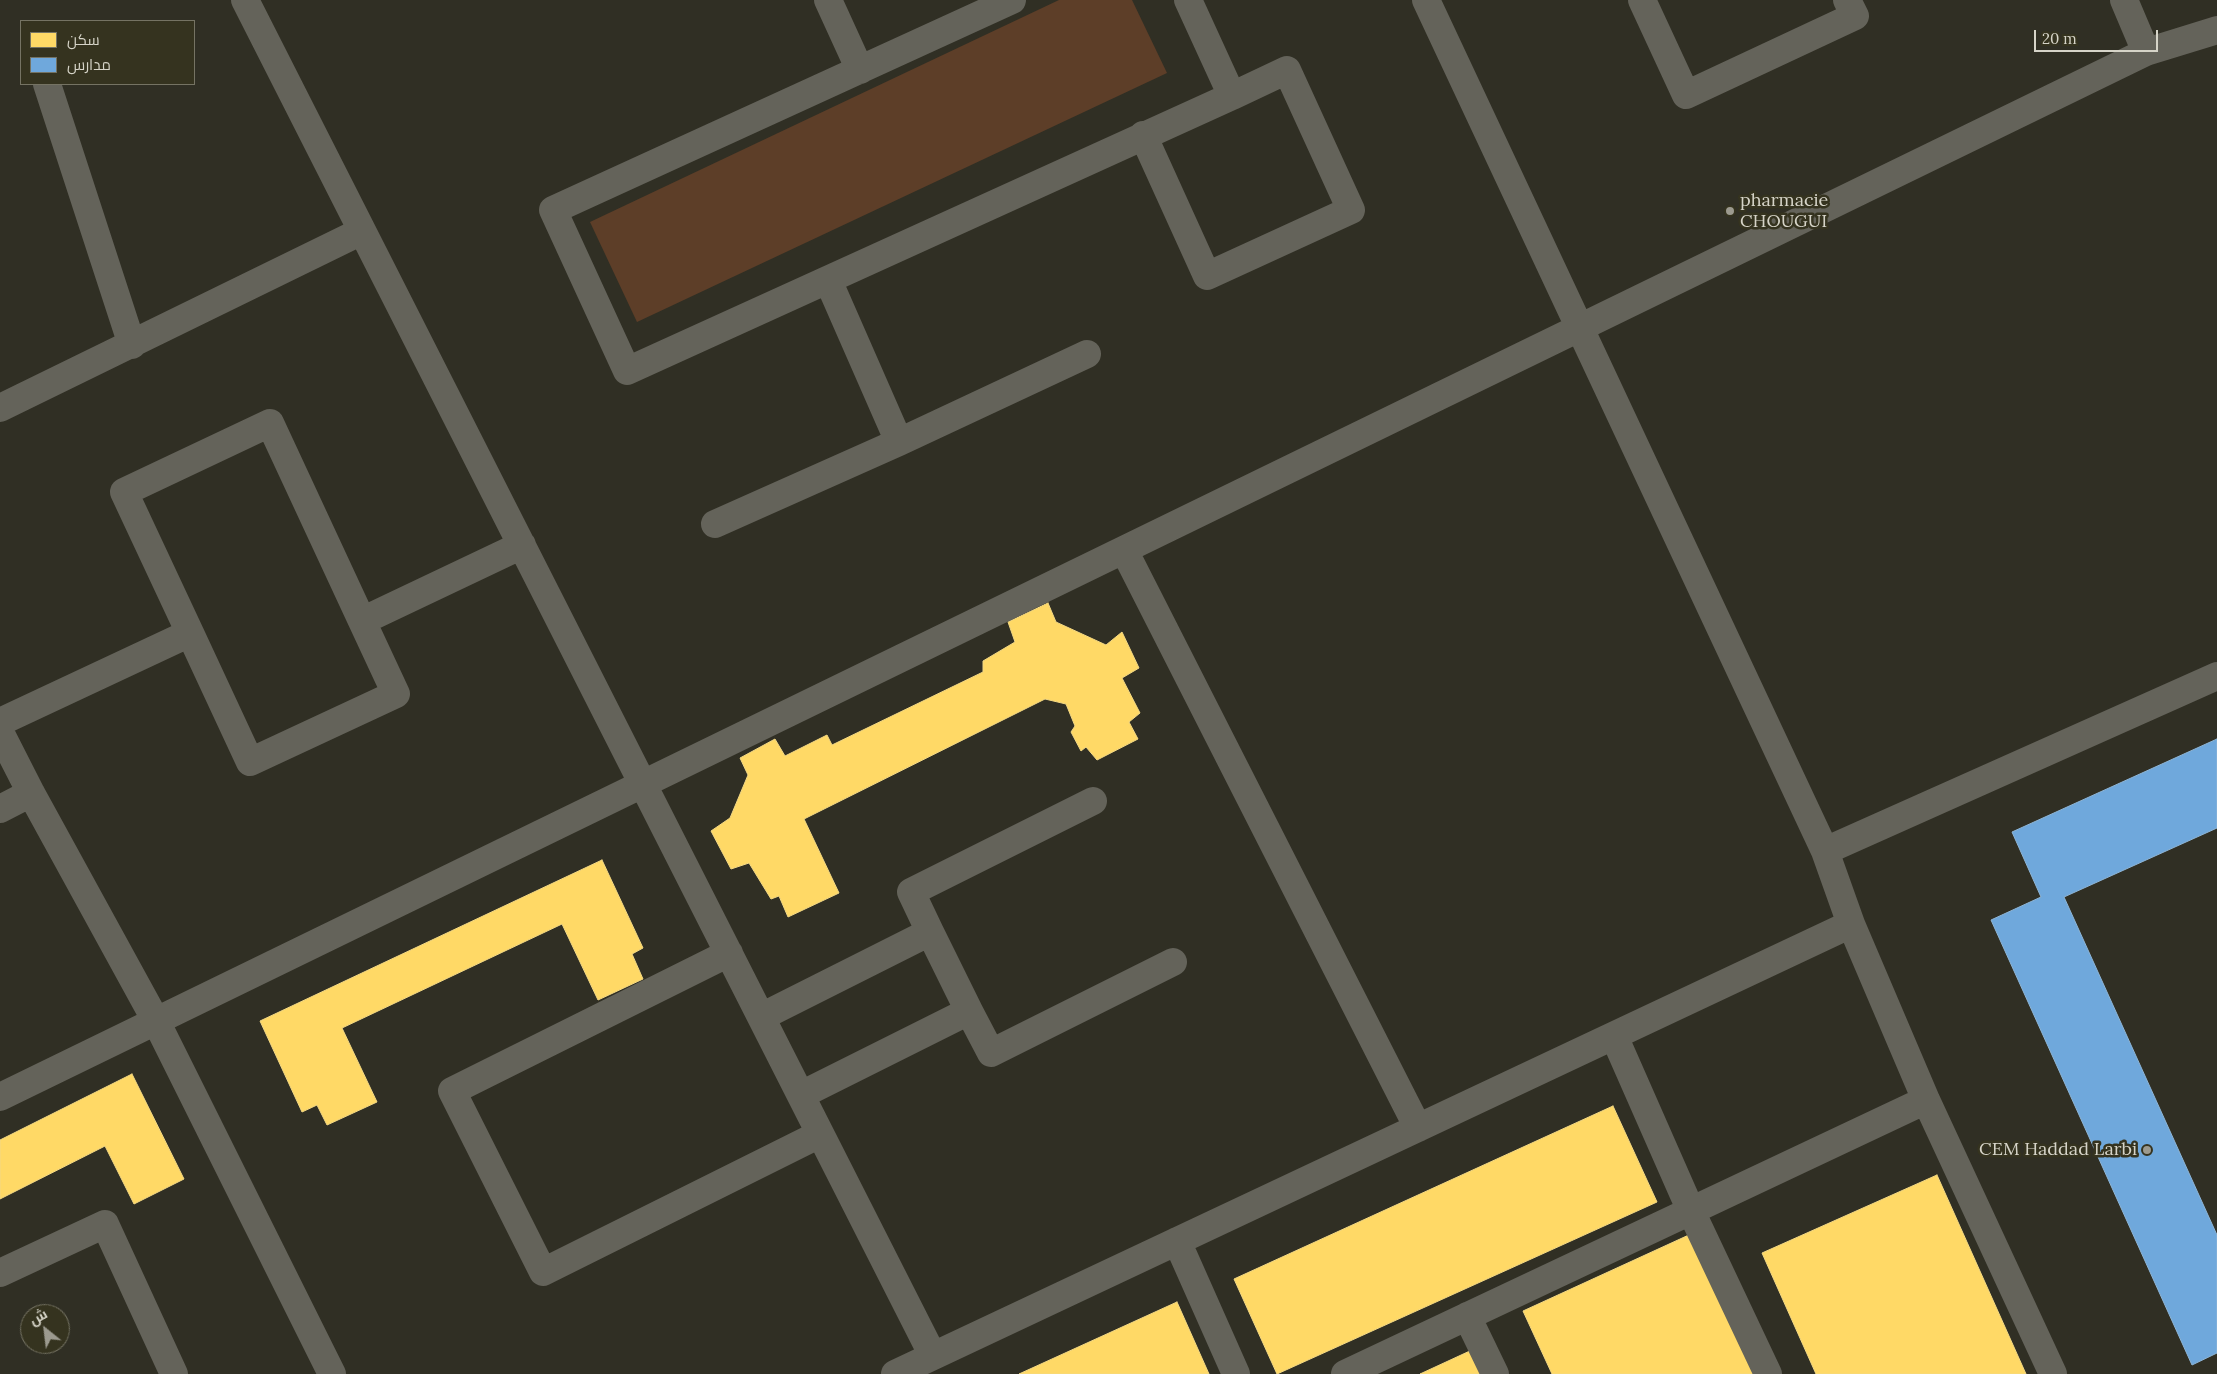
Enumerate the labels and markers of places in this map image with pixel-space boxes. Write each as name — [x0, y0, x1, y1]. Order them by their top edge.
place label: pharmacie CHOUGUI — [1740, 190, 1828, 232]
marker: pharmacie CHOUGUI — [1724, 205, 1736, 217]
place label: CEM Haddad Larbi — [1979, 1139, 2137, 1161]
marker: CEM Haddad Larbi — [2141, 1144, 2153, 1156]

